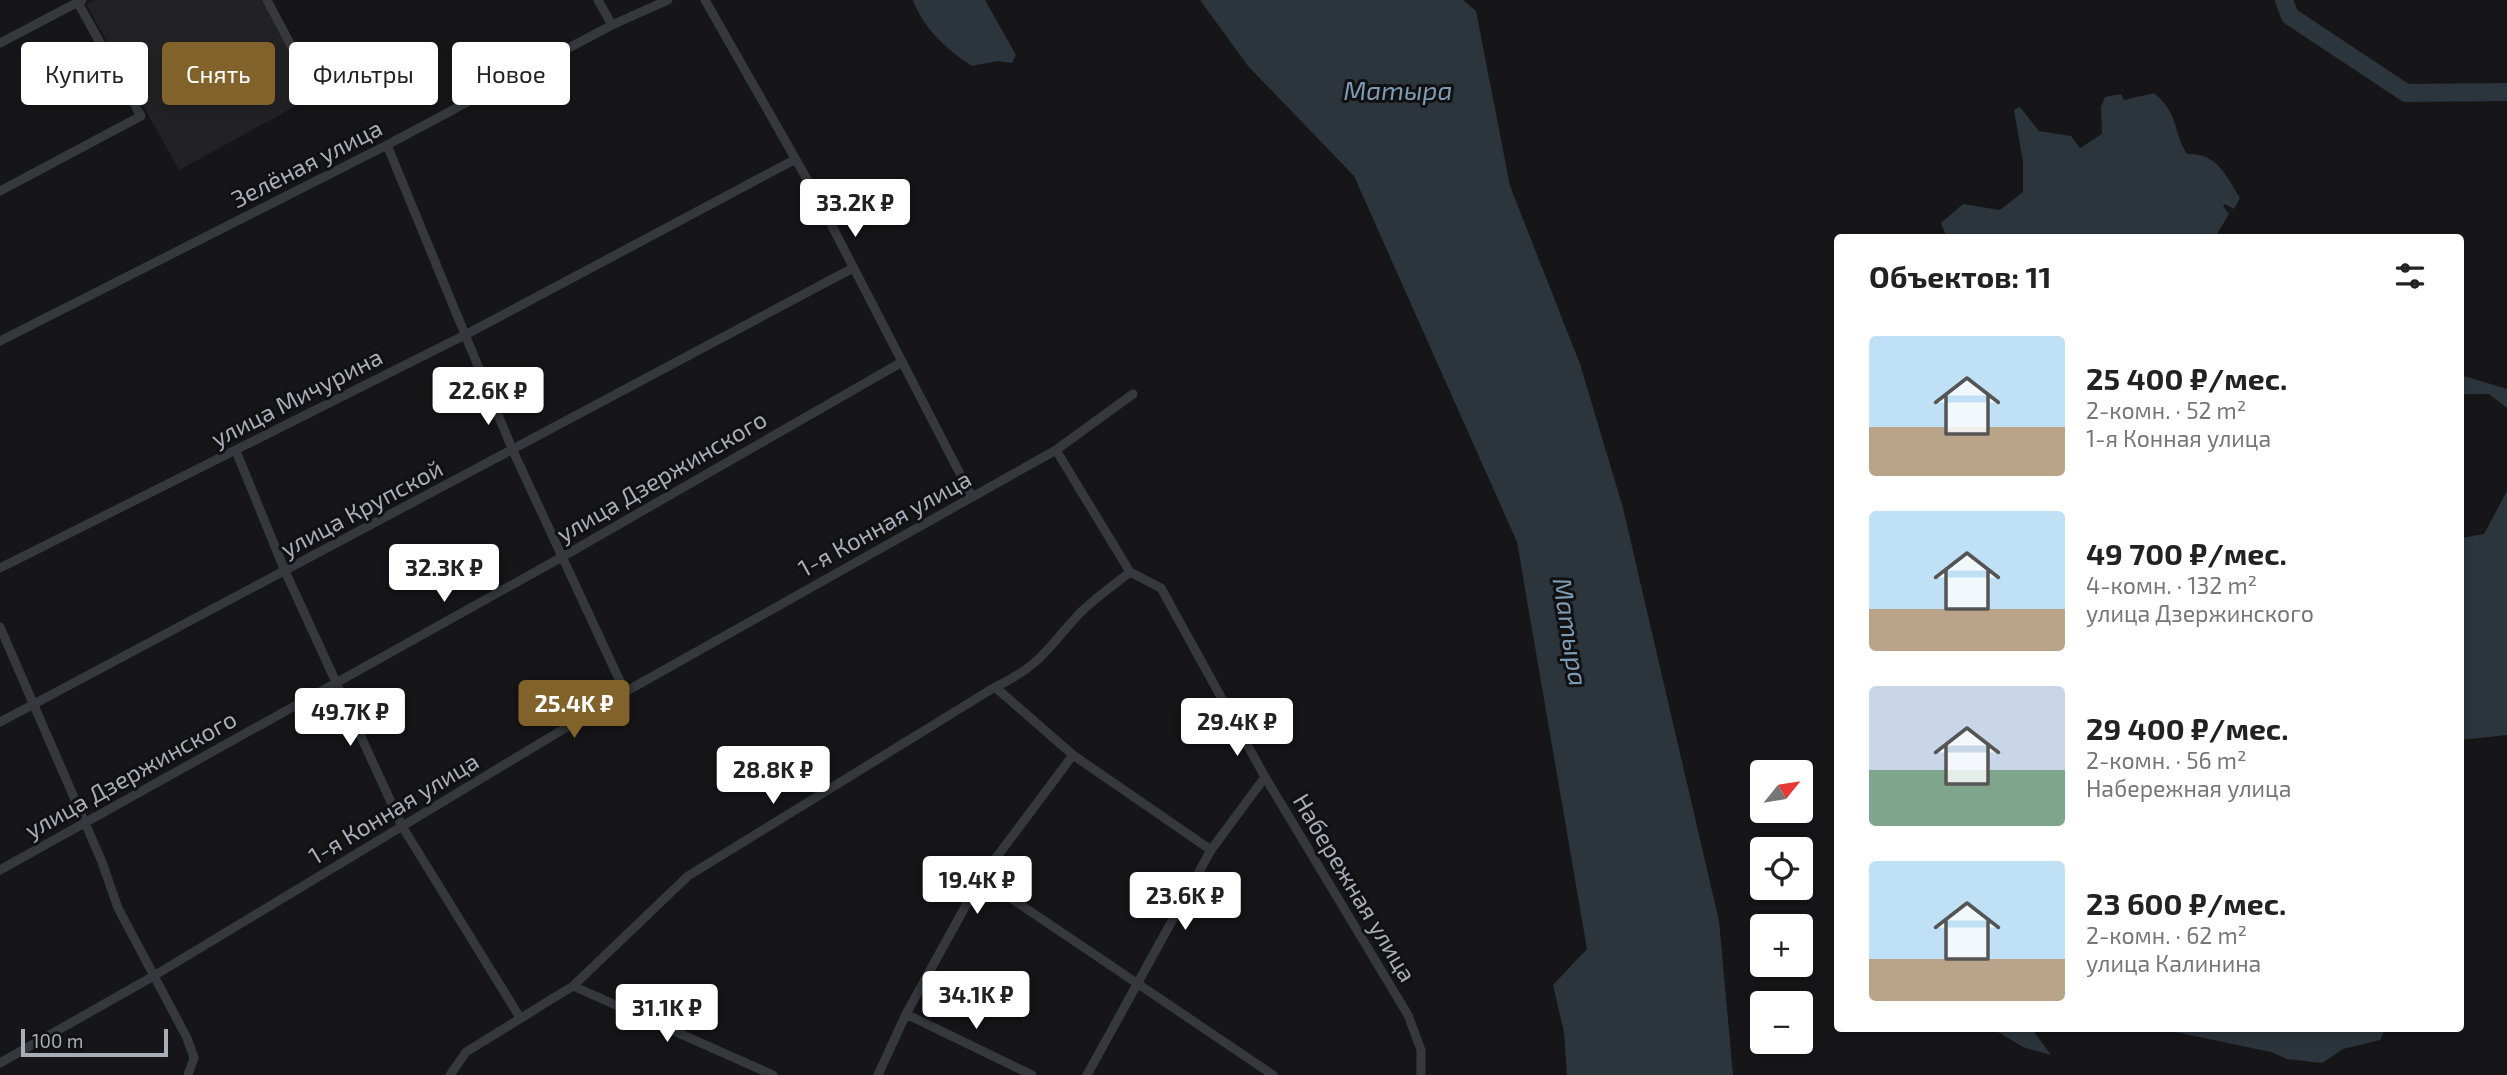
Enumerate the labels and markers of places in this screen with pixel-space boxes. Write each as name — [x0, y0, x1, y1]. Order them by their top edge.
pin: 33.2K ₽ — [790, 180, 920, 239]
pin: 22.6K ₽ — [423, 368, 553, 427]
pin: 32.3K ₽ — [379, 544, 509, 604]
pin: 25.4K ₽ — [509, 680, 639, 740]
pin: 49.7K ₽ — [285, 688, 415, 748]
pin: 29.4K ₽ — [1172, 698, 1302, 758]
pin: 28.8K ₽ — [708, 746, 838, 806]
pin: 19.4K ₽ — [912, 856, 1042, 916]
pin: 23.6K ₽ — [1120, 872, 1250, 932]
pin: 34.1K ₽ — [911, 972, 1041, 1031]
pin: 31.1K ₽ — [602, 984, 732, 1044]

